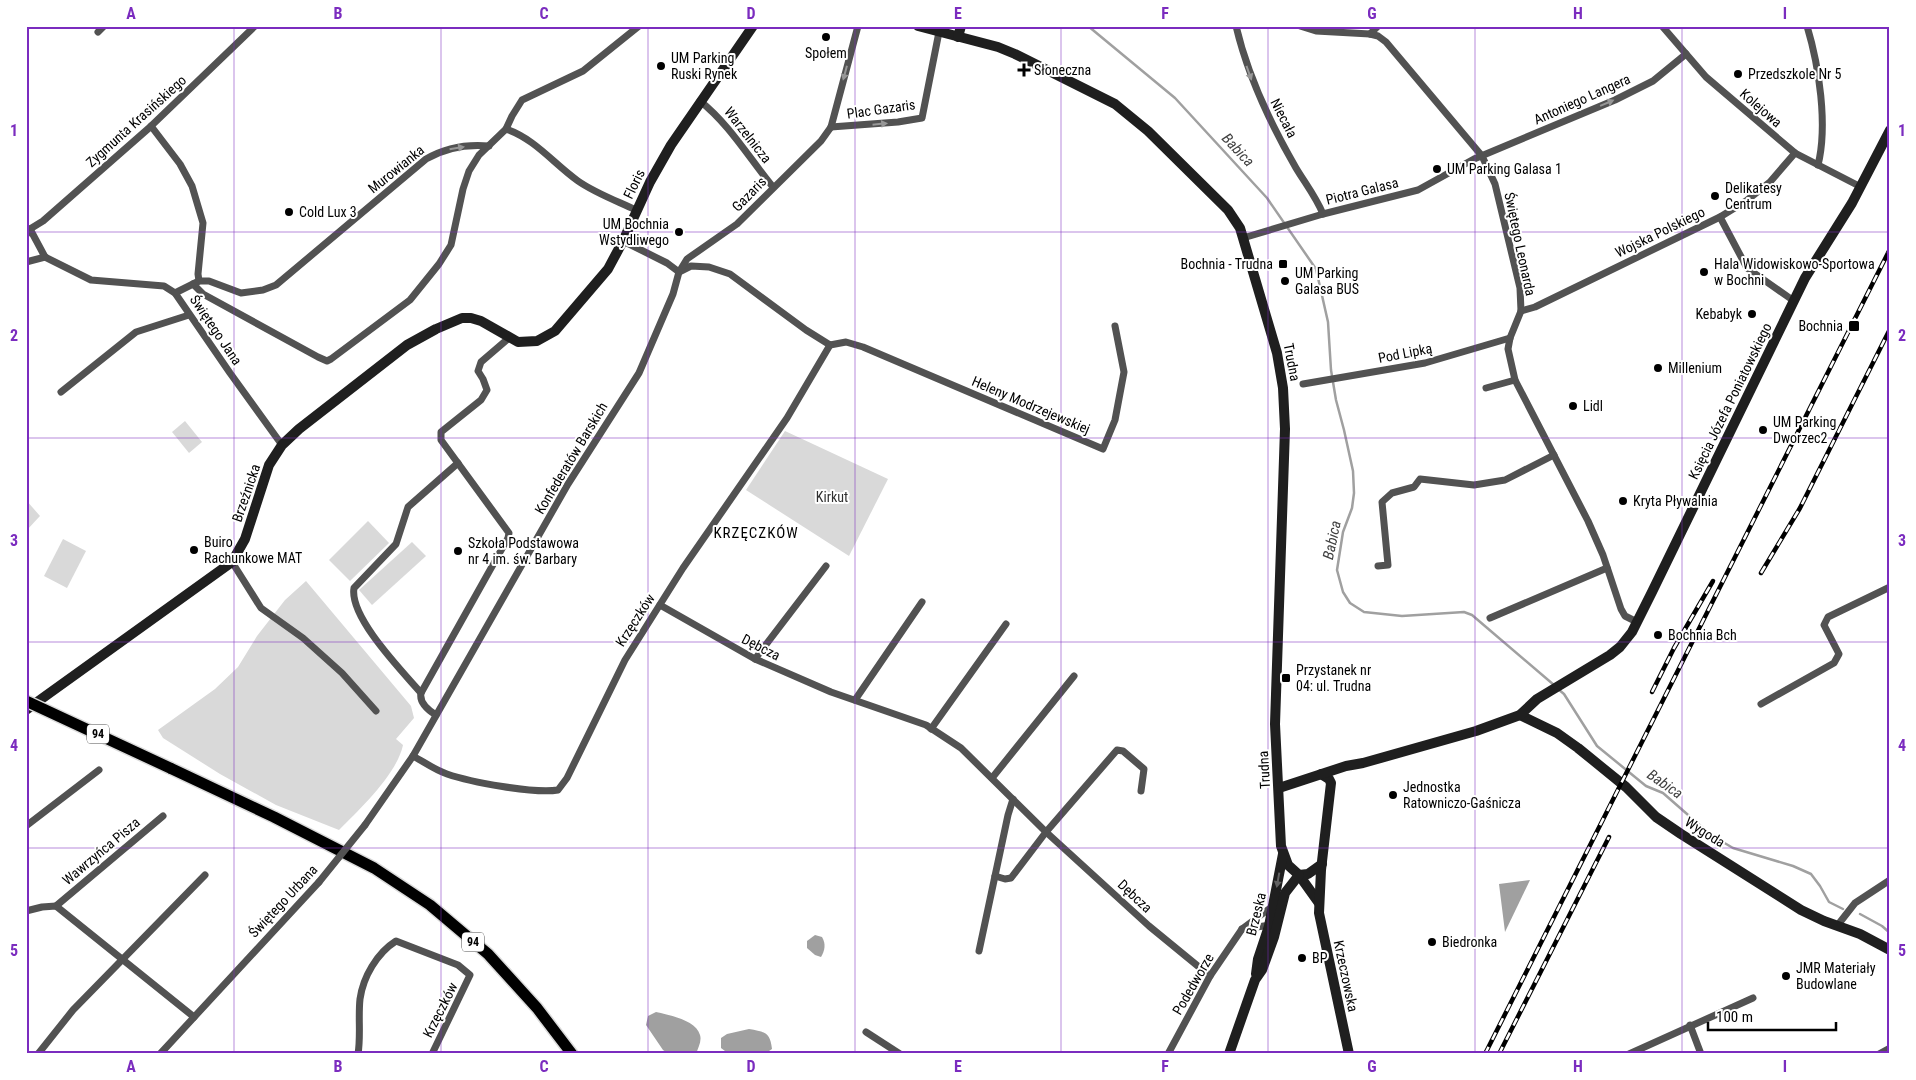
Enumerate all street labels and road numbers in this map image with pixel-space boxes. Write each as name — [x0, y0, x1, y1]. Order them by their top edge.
street label: Antoniego Langera — [1531, 71, 1633, 127]
street label: Zygmunta Krasińskiego — [83, 72, 189, 170]
street label: Kolejowa — [1737, 85, 1785, 131]
street label: Plac Gazaris — [846, 96, 916, 122]
street label: Niecała — [1267, 96, 1301, 140]
street label: Warzelnicza — [721, 104, 775, 166]
street label: Murowianka — [365, 142, 427, 196]
street label: Floris — [620, 167, 648, 201]
street label: Gazaris — [729, 173, 769, 215]
street label: Piotra Galasa — [1324, 174, 1400, 208]
street label: Świętego Leonarda — [1501, 191, 1540, 297]
street label: Wojska Polskiego — [1613, 203, 1707, 261]
street label: Świętego Jana — [187, 291, 246, 368]
street label: Księcia Józefa Poniatowskiego — [1685, 320, 1775, 482]
street label: Pod Lipką — [1377, 340, 1433, 366]
street label: Trudna — [1280, 342, 1304, 382]
street label: Heleny Modrzejewskiej — [970, 373, 1092, 437]
street label: Konfederatów Barskich — [531, 399, 611, 517]
street label: Brzeźnicka — [229, 462, 263, 524]
street label: Krzęczków — [612, 591, 658, 649]
street label: Dębcza — [739, 631, 783, 663]
road number: 94 — [87, 724, 109, 744]
street label: Trudna — [1255, 750, 1273, 790]
street label: Wawrzyńca Pisza — [59, 814, 143, 888]
street label: Wygoda — [1682, 814, 1728, 850]
street label: Świętego Urbana — [245, 861, 321, 941]
street label: Dębcza — [1115, 876, 1155, 916]
street label: Brzeska — [1243, 891, 1269, 937]
road number: 94 — [462, 932, 484, 952]
street label: Krzeczowska — [1331, 939, 1361, 1013]
street label: Podedworze — [1169, 950, 1217, 1018]
street label: Krzęczków — [419, 980, 461, 1040]

